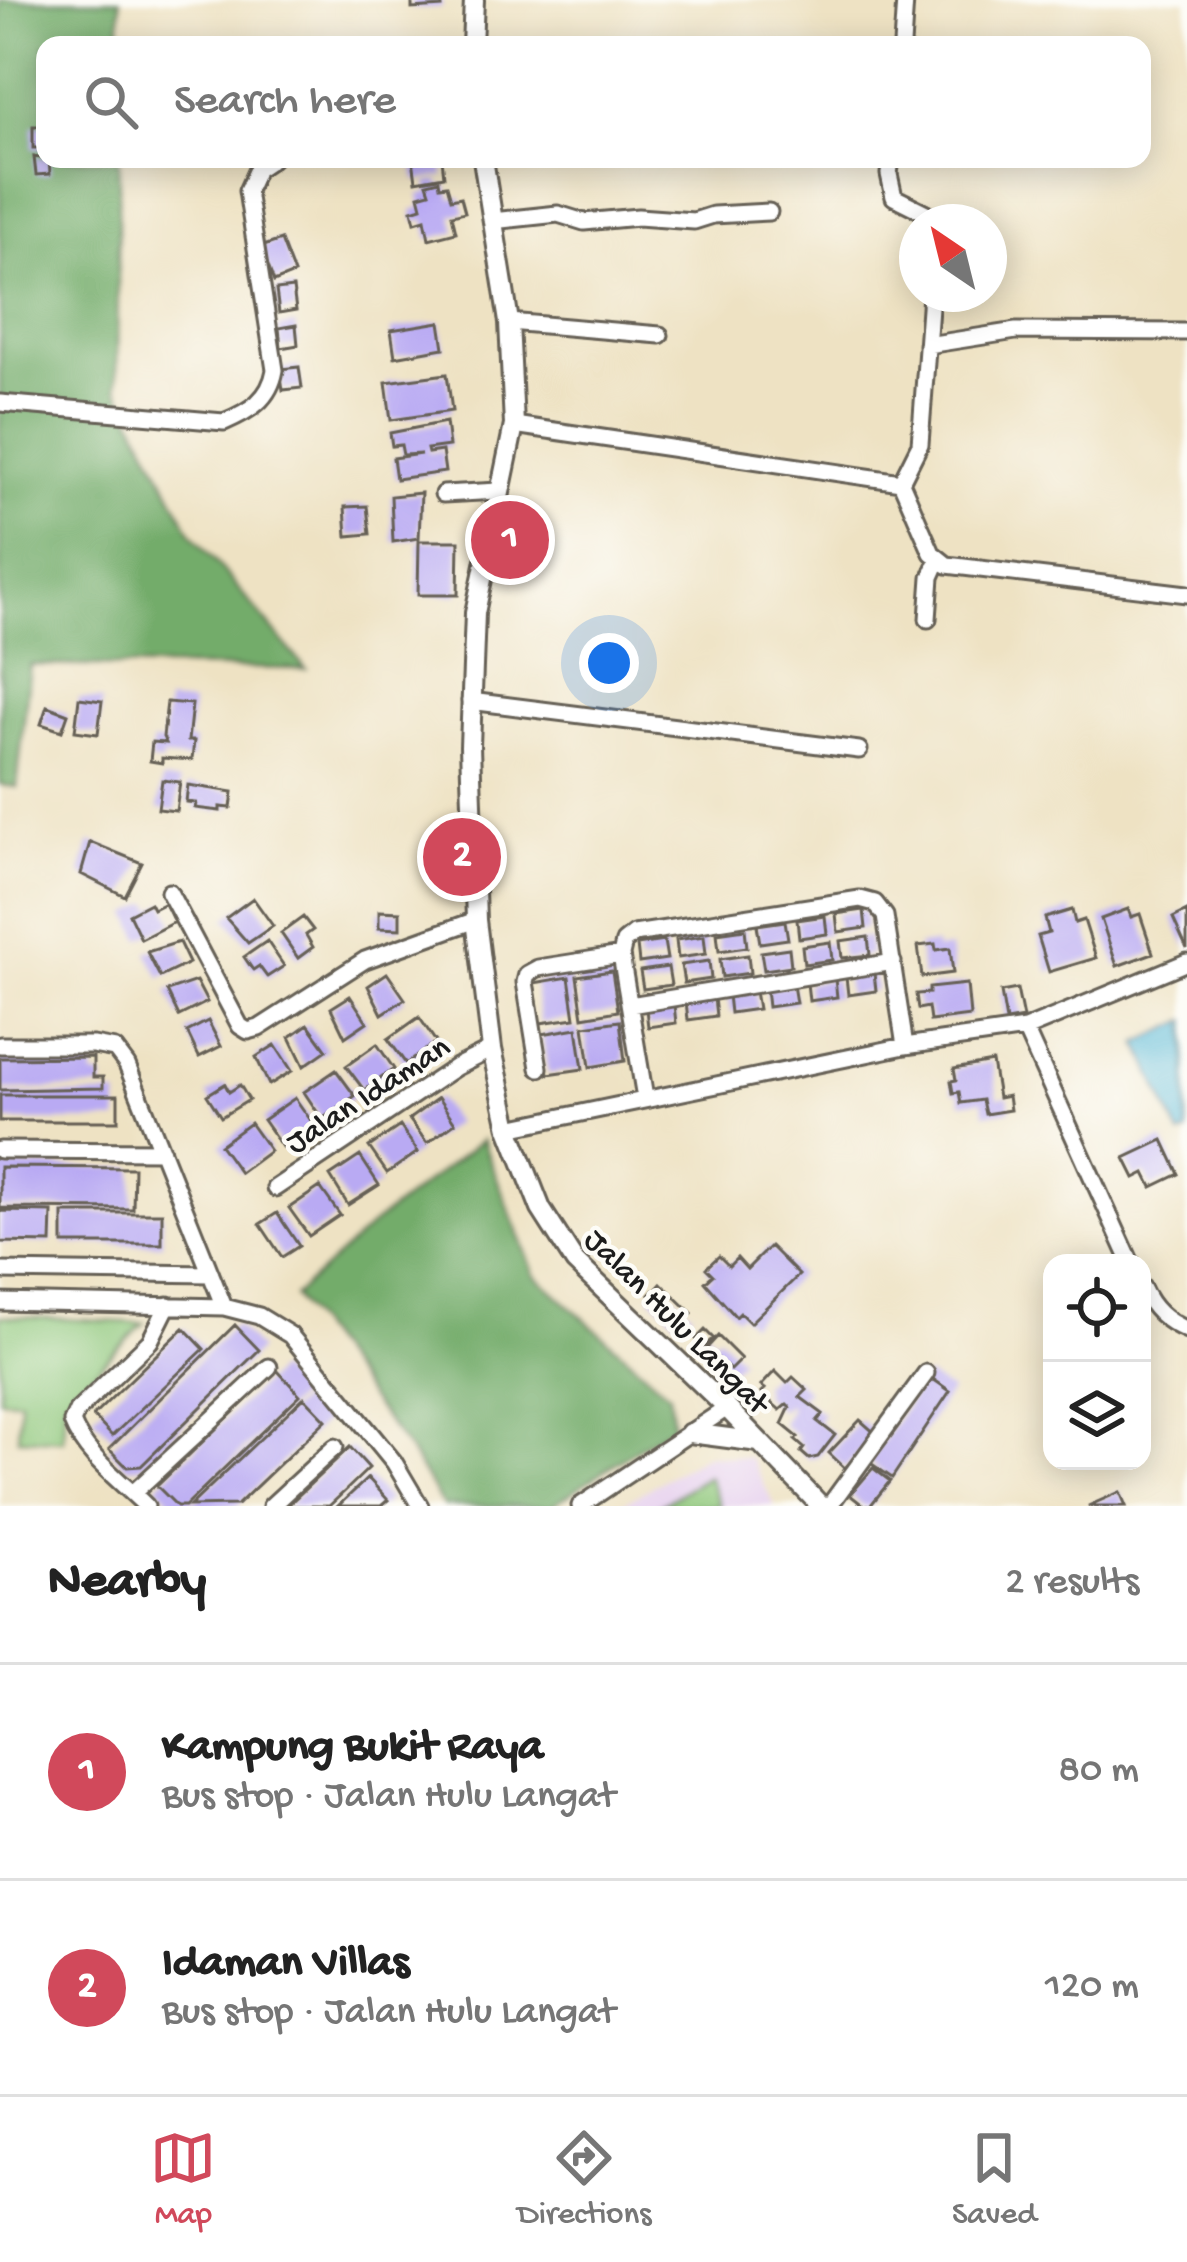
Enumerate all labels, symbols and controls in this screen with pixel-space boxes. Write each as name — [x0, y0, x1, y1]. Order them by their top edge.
search box — [36, 36, 1151, 168]
icon: search — [78, 69, 144, 135]
text: Search here — [174, 76, 396, 129]
north arrow — [899, 204, 1007, 312]
pin: 1 — [471, 495, 549, 585]
your location — [579, 633, 639, 693]
pin: 2 — [423, 812, 501, 902]
street label: Jalan Idaman — [280, 1030, 459, 1164]
street label: Jalan Hulu Langat — [574, 1223, 777, 1426]
map controls — [1043, 1254, 1151, 1470]
button: locate — [1043, 1254, 1151, 1362]
button: layers — [1043, 1362, 1151, 1470]
text: Nearby — [48, 1554, 206, 1614]
text: 2 results — [1005, 1561, 1139, 1607]
text: Kampung Bukit Raya — [162, 1722, 543, 1775]
text: 1 — [79, 1749, 95, 1795]
text: 80 m — [1059, 1749, 1139, 1795]
text: Bus stop · Jalan Hulu Langat — [162, 1775, 616, 1821]
text: Idaman Villas — [162, 1938, 409, 1991]
text: 2 — [77, 1965, 97, 2011]
text: 120 m — [1045, 1965, 1139, 2011]
text: Bus stop · Jalan Hulu Langat — [162, 1991, 616, 2037]
tab: Map — [150, 2125, 216, 2235]
tab: Directions — [517, 2125, 651, 2235]
tab: Saved — [952, 2125, 1037, 2235]

